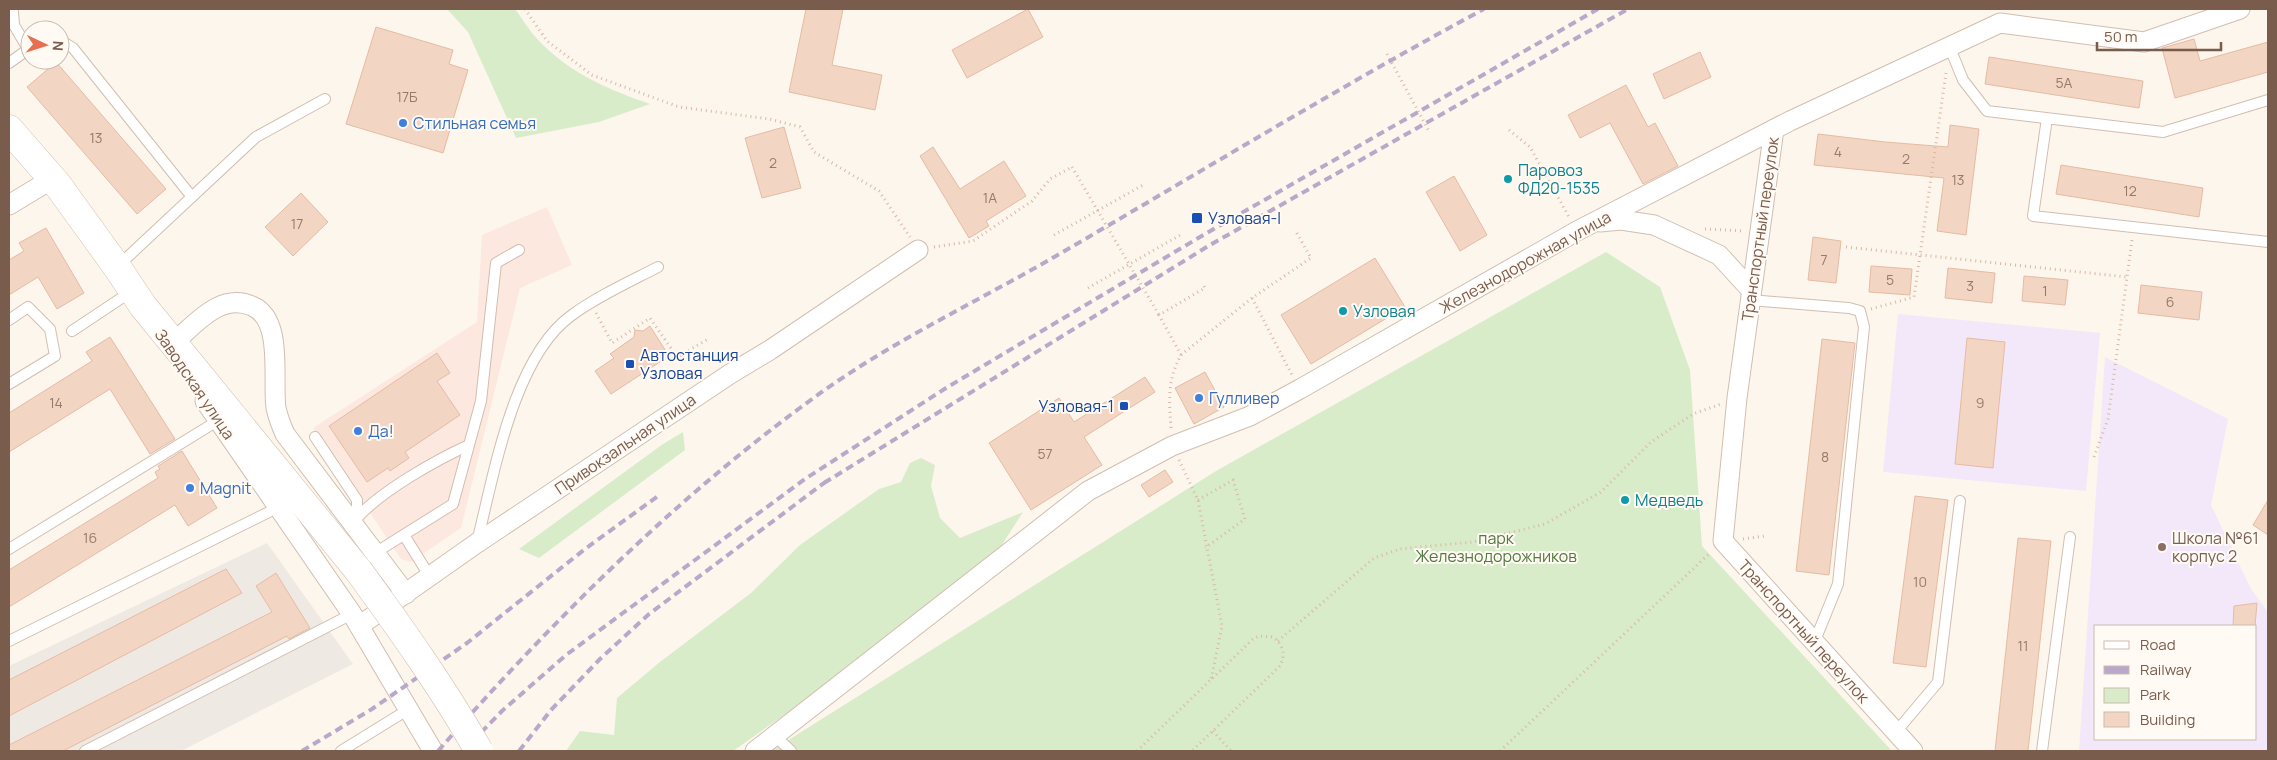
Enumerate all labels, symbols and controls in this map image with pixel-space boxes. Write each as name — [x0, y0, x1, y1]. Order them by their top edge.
north arrow — [20, 20, 70, 70]
scale bar — [2097, 20, 2221, 52]
text: 50 m — [2104, 26, 2138, 47]
text: N — [49, 40, 68, 52]
house number: 5А — [2056, 73, 2073, 92]
house number: 17Б — [397, 87, 418, 106]
place label: Стильная семья — [413, 112, 536, 134]
marker: Стильная семья — [397, 117, 409, 129]
house number: 13 — [89, 128, 103, 147]
street label: Транспортный переулок — [1736, 134, 1784, 323]
house number: 4 — [1834, 142, 1842, 161]
house number: 2 — [1902, 149, 1910, 168]
house number: 2 — [769, 153, 777, 172]
place label: Паровоз ФД20-1535 — [1518, 159, 1600, 199]
house number: 13 — [1951, 170, 1965, 189]
marker: Паровоз ФД20-1535 — [1502, 173, 1514, 185]
house number: 12 — [2123, 181, 2137, 200]
house number: 1А — [983, 188, 997, 207]
street label: Железнодорожная улица — [1435, 206, 1615, 318]
place label: Узловая-I — [1208, 207, 1281, 229]
marker: Узловая-I — [1190, 211, 1204, 225]
house number: 17 — [291, 214, 303, 233]
house number: 7 — [1820, 250, 1828, 269]
house number: 5 — [1886, 270, 1894, 289]
house number: 3 — [1966, 276, 1974, 295]
house number: 1 — [2042, 281, 2048, 300]
house number: 6 — [2166, 292, 2174, 311]
place label: Узловая — [1353, 300, 1416, 322]
marker: Узловая — [1337, 305, 1349, 317]
street label: Заводская улица — [150, 324, 240, 444]
place label: Автостанция Узловая — [640, 344, 739, 384]
marker: Автостанция Узловая — [624, 358, 636, 370]
place label: Гулливер — [1209, 387, 1279, 409]
street label: Привокзальная улица — [550, 389, 700, 499]
marker: Гулливер — [1193, 392, 1205, 404]
house number: 14 — [49, 393, 63, 412]
house number: 9 — [1976, 393, 1984, 412]
place label: Узловая-1 — [1038, 395, 1114, 417]
marker: Узловая-1 — [1118, 400, 1130, 412]
place label: Да! — [368, 420, 394, 442]
marker: Да! — [352, 425, 364, 437]
house number: 57 — [1037, 444, 1053, 463]
house number: 8 — [1821, 447, 1829, 466]
place label: Magnit — [200, 477, 251, 499]
marker: Magnit — [184, 482, 196, 494]
place label: Медведь — [1635, 489, 1703, 511]
marker: Медведь — [1619, 494, 1631, 506]
park label: парк Железнодорожников — [1415, 527, 1577, 567]
place label: Школа №61 корпус 2 — [2172, 527, 2259, 567]
house number: 16 — [83, 528, 97, 547]
marker: Школа №61 корпус 2 — [2156, 541, 2168, 553]
street label: Транспортный переулок — [1734, 555, 1875, 708]
house number: 10 — [1913, 572, 1927, 591]
legend — [2094, 625, 2257, 740]
text: Road — [2140, 634, 2176, 655]
house number: 11 — [2018, 636, 2028, 655]
text: Railway — [2140, 659, 2192, 680]
text: Park — [2140, 684, 2170, 705]
text: Building — [2140, 709, 2195, 730]

